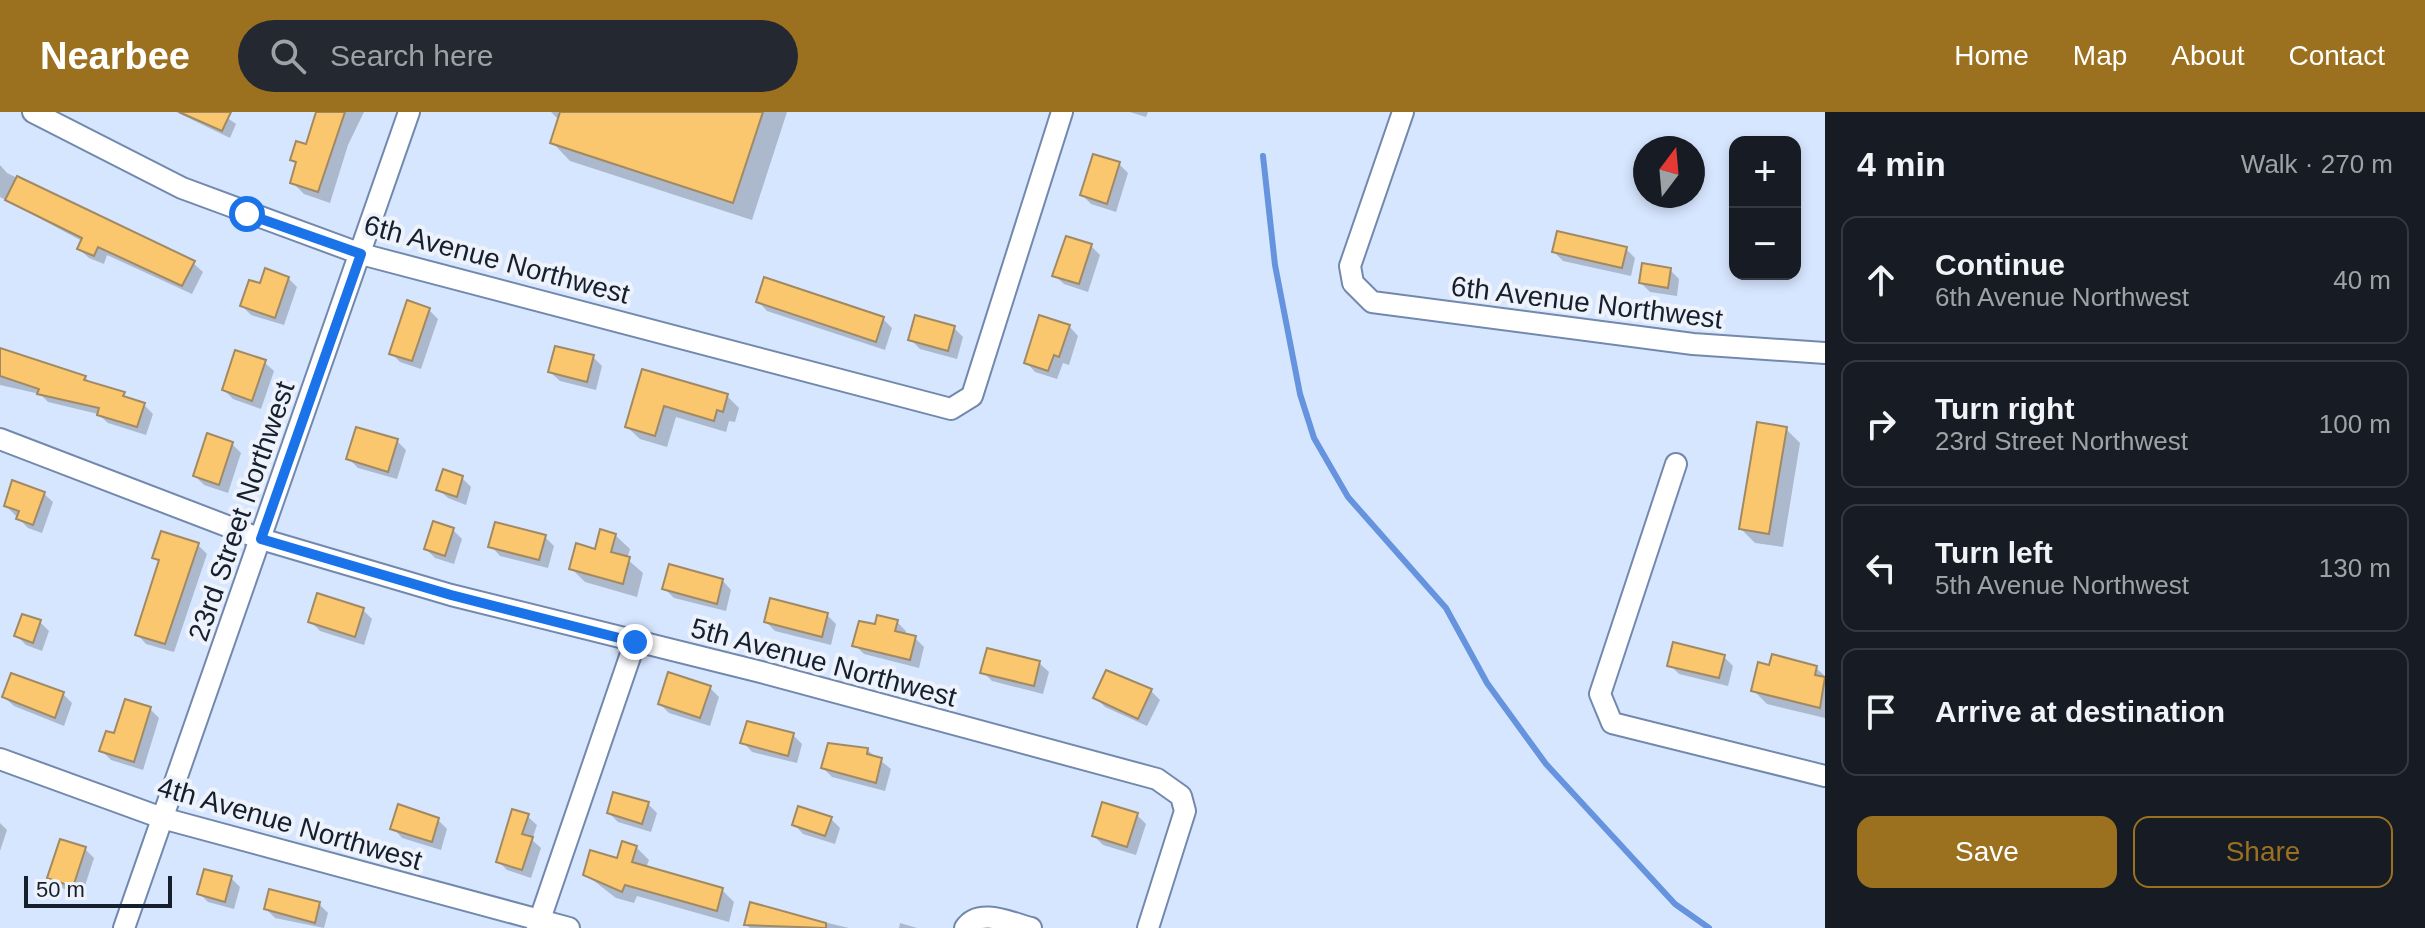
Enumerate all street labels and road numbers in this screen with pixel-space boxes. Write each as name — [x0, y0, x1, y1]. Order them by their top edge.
street label: 6th Avenue Northwest — [361, 209, 633, 310]
street label: 6th Avenue Northwest — [1449, 270, 1725, 335]
street label: 23rd Street Northwest — [182, 377, 301, 645]
street label: 5th Avenue Northwest — [688, 612, 960, 713]
street label: 4th Avenue Northwest — [154, 771, 426, 876]

